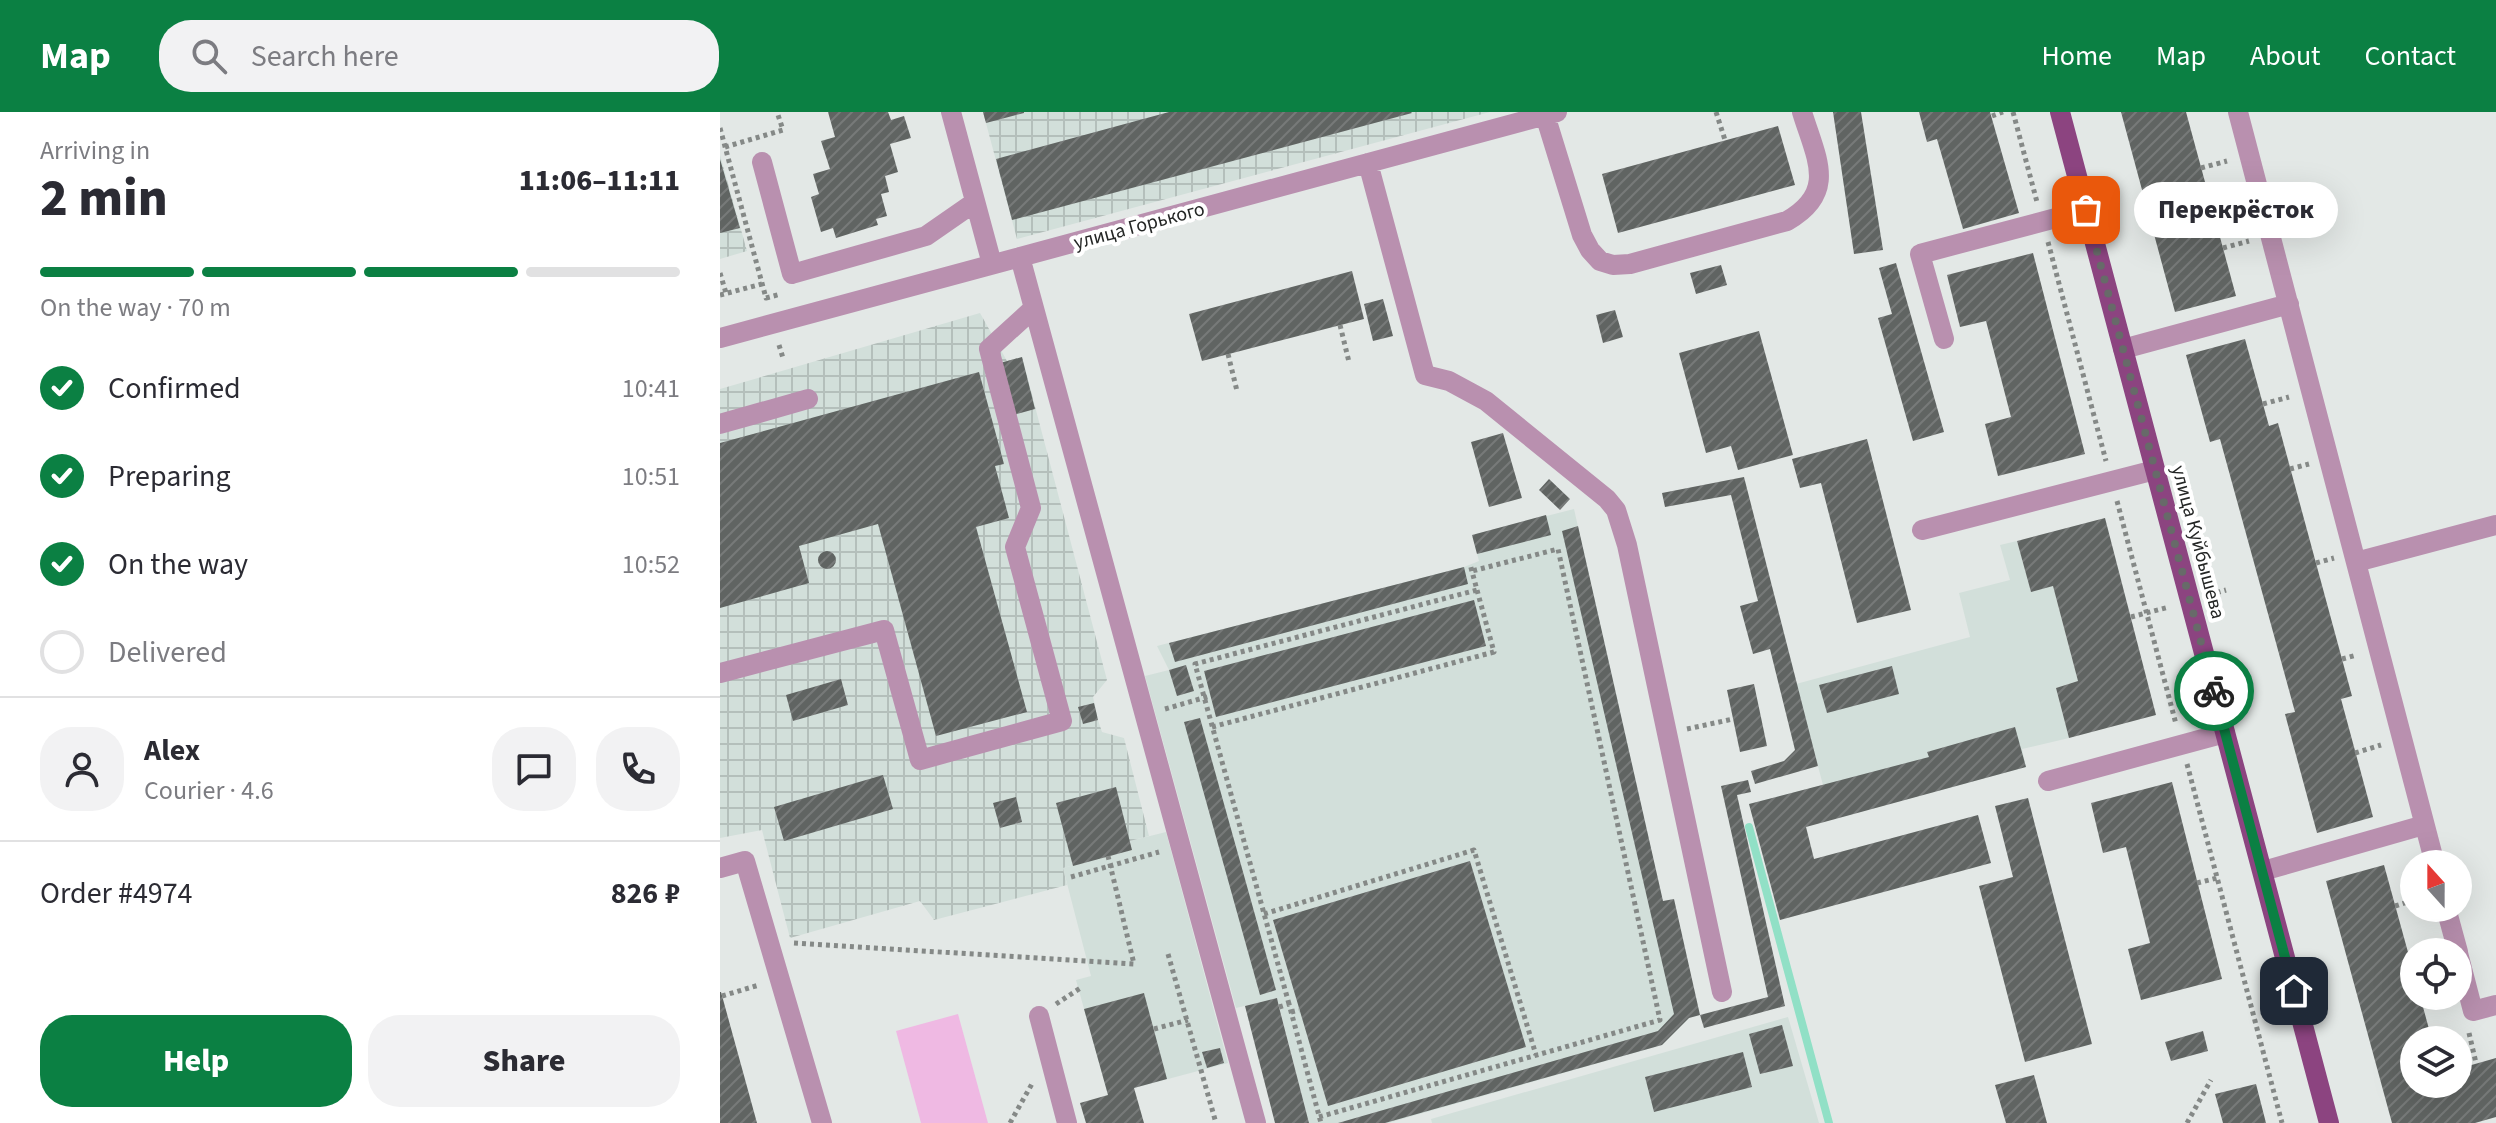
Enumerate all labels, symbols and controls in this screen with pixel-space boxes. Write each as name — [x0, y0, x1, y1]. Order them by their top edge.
search box — [159, 20, 719, 92]
text: Map — [40, 29, 111, 83]
icon: search — [187, 34, 231, 78]
text: Search here — [251, 35, 399, 78]
text: Home — [2041, 36, 2112, 76]
text: Map — [2156, 36, 2206, 76]
text: About — [2250, 36, 2321, 76]
text: Contact — [2365, 36, 2456, 76]
text: Arriving in — [40, 132, 150, 169]
text: 11:06–11:11 — [519, 159, 680, 202]
text: 2 min — [40, 162, 168, 236]
pin — [2052, 176, 2120, 244]
callout: Перекрёсток — [2134, 182, 2338, 238]
icon: bag — [2064, 188, 2108, 232]
text: Перекрёсток — [2158, 191, 2314, 228]
street label: улица Горького — [1071, 195, 1208, 257]
text: On the way · 70 m — [40, 289, 231, 326]
icon: check — [40, 366, 84, 410]
text: Confirmed — [108, 367, 241, 410]
text: 10:41 — [622, 370, 680, 407]
icon: check — [40, 454, 84, 498]
text: Preparing — [108, 455, 231, 498]
text: 10:51 — [622, 458, 680, 495]
street label: улица Куйбышева — [2164, 462, 2232, 622]
icon: check — [40, 542, 84, 586]
text: On the way — [108, 543, 248, 586]
text: 10:52 — [622, 546, 680, 583]
text: Delivered — [108, 631, 227, 674]
courier — [2174, 651, 2254, 731]
icon: bike — [2192, 669, 2236, 713]
button: person — [40, 727, 124, 811]
button: chat — [492, 727, 576, 811]
button: phone — [596, 727, 680, 811]
text: Alex — [144, 729, 200, 772]
text: Courier · 4.6 — [144, 772, 274, 809]
north arrow — [2400, 850, 2472, 922]
map controls — [2400, 850, 2472, 1098]
text: Order #4974 — [40, 872, 193, 915]
text: 826 ₽ — [611, 872, 680, 915]
button: locate — [2400, 938, 2472, 1010]
pin — [2260, 957, 2328, 1025]
icon: home — [2272, 969, 2316, 1013]
button: Help — [40, 1015, 352, 1107]
button: Share — [368, 1015, 680, 1107]
button: layers — [2400, 1026, 2472, 1098]

